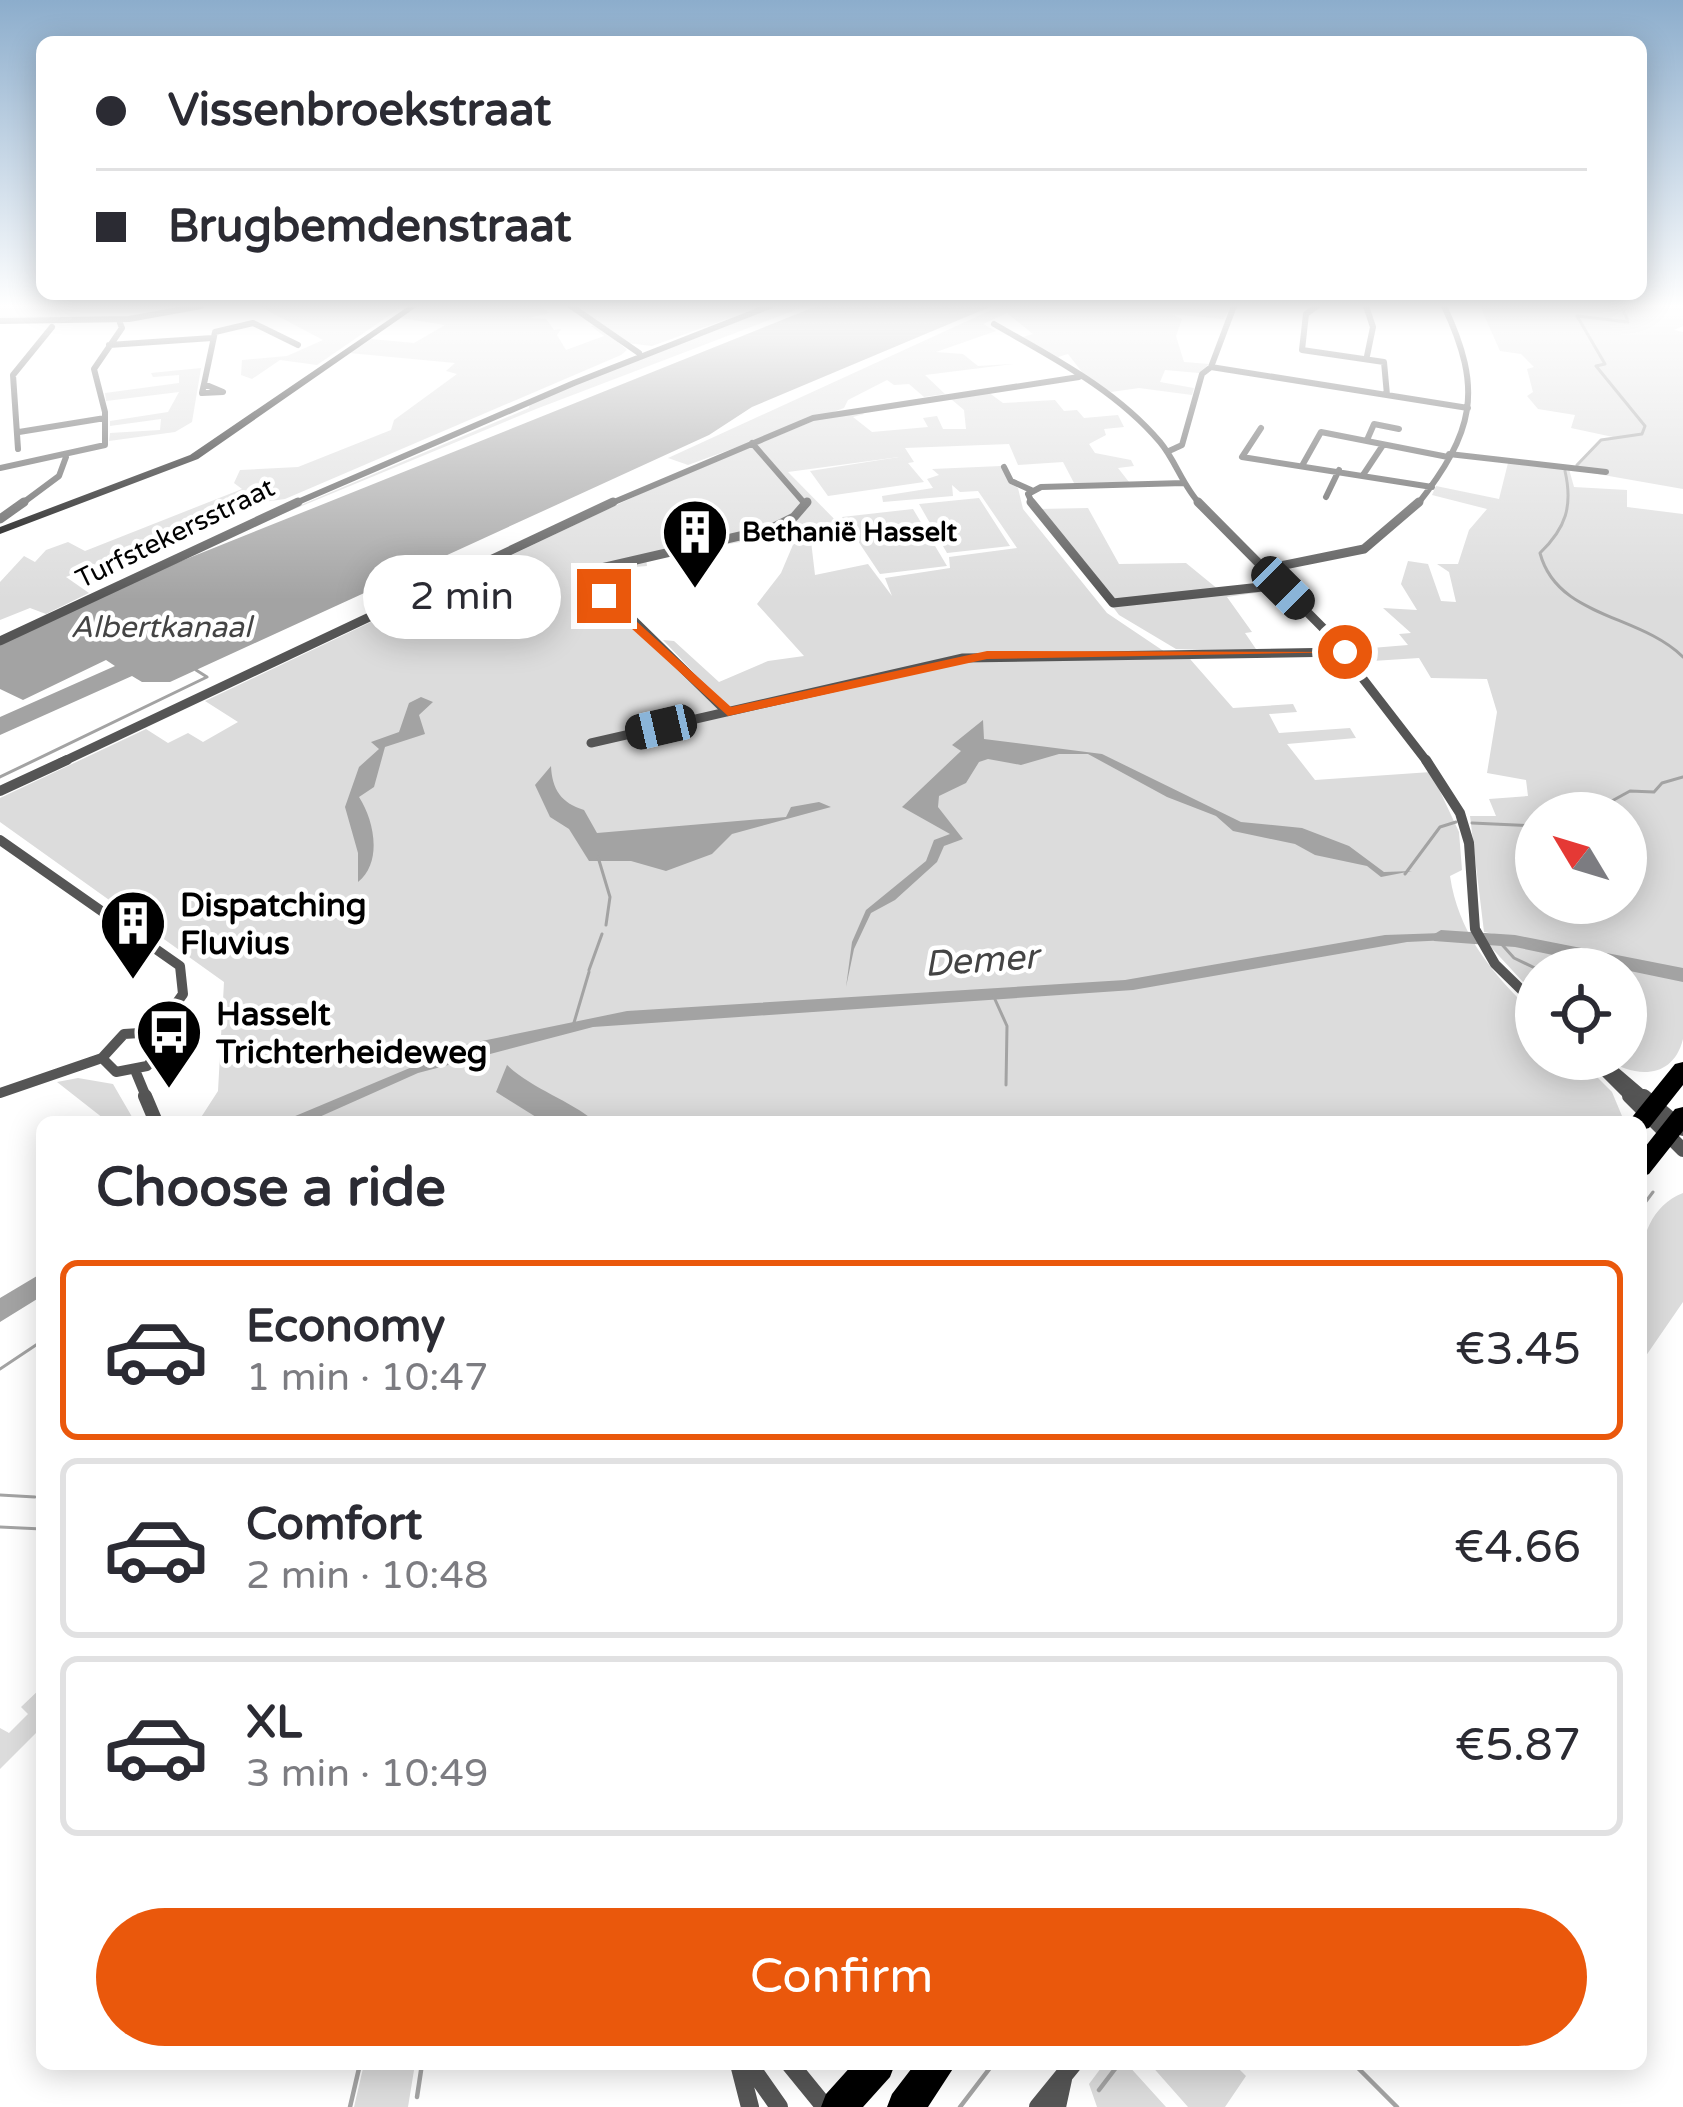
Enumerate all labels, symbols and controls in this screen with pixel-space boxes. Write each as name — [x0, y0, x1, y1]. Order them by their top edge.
text: Vissenbroekstraat — [168, 84, 551, 138]
text: Brugbemdenstraat — [168, 200, 571, 254]
street label: Turfstekersstraat — [70, 471, 280, 596]
building icon: Bethanië Hasselt — [660, 497, 730, 591]
place label: Bethanië Hasselt — [742, 516, 958, 549]
car — [1245, 550, 1321, 626]
callout: 2 min — [364, 554, 562, 638]
route end — [577, 569, 631, 623]
text: 2 min — [410, 573, 514, 620]
water label: Albertkanaal — [71, 609, 255, 646]
route start — [1318, 625, 1372, 679]
car — [622, 701, 700, 753]
north arrow — [1515, 792, 1647, 924]
map controls — [1515, 792, 1647, 1080]
place label: Dispatching Fluvius — [180, 886, 367, 963]
building icon: Dispatching Fluvius — [98, 888, 168, 982]
water label: Demer — [923, 935, 1044, 986]
button: locate — [1515, 948, 1647, 1080]
place label: Hasselt Trichterheideweg — [215, 995, 488, 1072]
bus stop icon: Hasselt Trichterheideweg — [134, 997, 204, 1091]
text: Choose a ride — [96, 1155, 446, 1220]
icon: car — [102, 1296, 210, 1404]
text: Economy — [246, 1300, 445, 1354]
text: €3.45 — [1455, 1323, 1581, 1377]
text: 1 min · 10:47 — [246, 1354, 488, 1401]
icon: car — [102, 1494, 210, 1602]
text: Comfort — [246, 1498, 422, 1552]
text: €4.66 — [1454, 1521, 1581, 1575]
text: 2 min · 10:48 — [246, 1552, 488, 1599]
icon: car — [102, 1692, 210, 1800]
text: XL — [246, 1696, 302, 1750]
text: €5.87 — [1455, 1719, 1581, 1773]
text: 3 min · 10:49 — [246, 1750, 488, 1797]
button: Confirm — [96, 1908, 1587, 2046]

